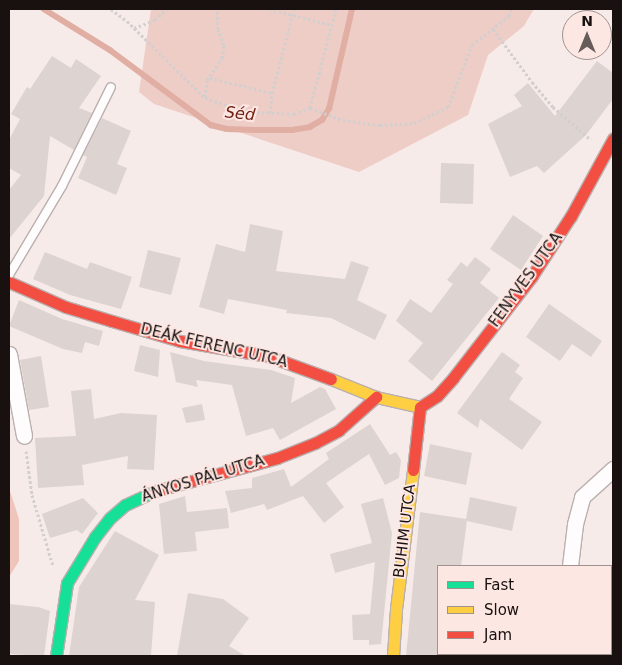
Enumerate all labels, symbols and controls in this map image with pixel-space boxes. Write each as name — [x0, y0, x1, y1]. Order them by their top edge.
north arrow — [562, 10, 612, 60]
text: N — [581, 13, 593, 29]
water label: Séd — [224, 103, 256, 125]
street label: FENYVES UTCA — [486, 229, 566, 331]
street label: DEÁK FERENC UTCA — [139, 320, 289, 372]
street label: ÁNYOS PÁL UTCA — [139, 452, 267, 506]
street label: BUHIM UTCA — [390, 483, 420, 579]
legend — [437, 565, 612, 655]
text: Fast — [484, 576, 514, 594]
text: Slow — [484, 601, 519, 619]
text: Jam — [484, 626, 512, 644]

